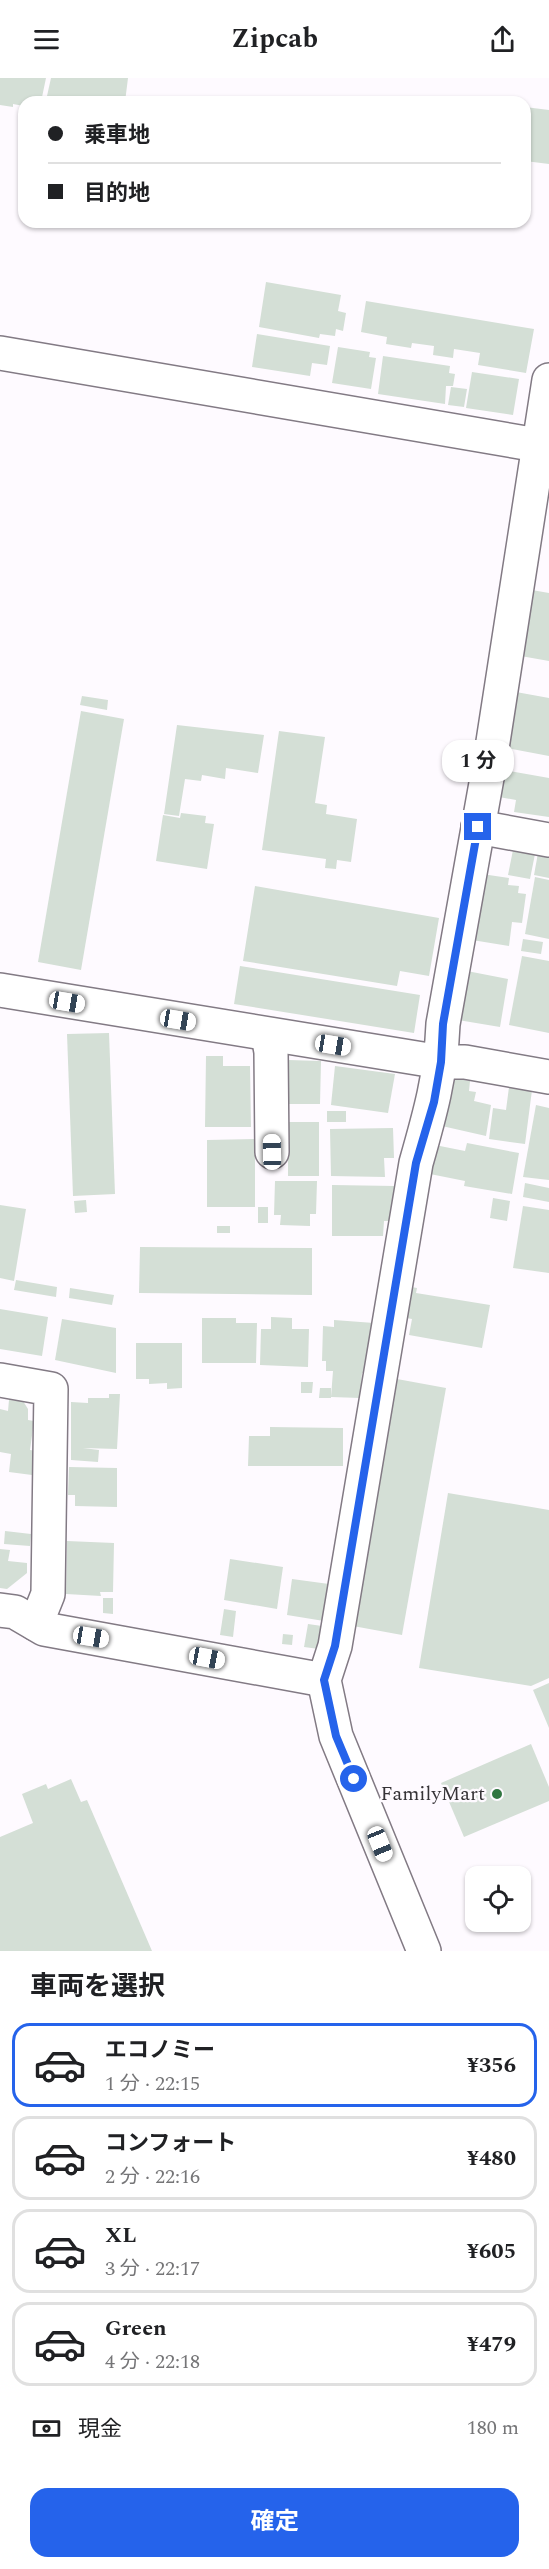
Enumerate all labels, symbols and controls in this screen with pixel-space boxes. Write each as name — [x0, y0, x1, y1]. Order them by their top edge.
text: Zipcab — [231, 18, 318, 60]
icon: menu — [30, 23, 63, 56]
icon: share — [486, 23, 519, 56]
text: 乗車地 — [84, 119, 150, 152]
text: 目的地 — [84, 177, 150, 210]
callout: 1 分 — [442, 740, 514, 782]
text: 1 分 — [460, 746, 496, 776]
route end — [464, 813, 491, 840]
car — [48, 990, 86, 1014]
car — [159, 1008, 197, 1032]
car — [314, 1033, 352, 1057]
car — [263, 1134, 281, 1170]
car — [72, 1625, 110, 1649]
car — [188, 1646, 226, 1670]
route start — [340, 1765, 367, 1792]
place label: FamilyMart — [381, 1779, 485, 1809]
marker: FamilyMart — [490, 1787, 504, 1801]
car — [365, 1824, 395, 1864]
map controls — [465, 1866, 531, 1932]
button: locate — [465, 1866, 531, 1932]
text: 車両を選択 — [30, 1966, 165, 2008]
text: エコノミー — [105, 2034, 215, 2067]
icon: car — [33, 2038, 87, 2092]
text: ¥356 — [467, 2049, 516, 2082]
text: 1 分 · 22:15 — [105, 2069, 200, 2099]
text: コンフォート — [105, 2127, 236, 2160]
icon: car — [33, 2131, 87, 2185]
text: ¥480 — [467, 2142, 516, 2175]
text: 2 分 · 22:16 — [105, 2162, 200, 2192]
text: XL — [105, 2219, 136, 2252]
icon: car — [33, 2224, 87, 2278]
text: ¥605 — [467, 2235, 516, 2268]
text: 3 分 · 22:17 — [105, 2254, 200, 2284]
text: Green — [105, 2312, 167, 2345]
icon: car — [33, 2317, 87, 2371]
text: ¥479 — [467, 2328, 516, 2361]
text: 4 分 · 22:18 — [105, 2347, 200, 2377]
icon: cash — [30, 2412, 63, 2445]
text: 現金 — [78, 2413, 122, 2446]
text: 180 m — [467, 2413, 519, 2443]
button: 確定 — [30, 2488, 519, 2557]

